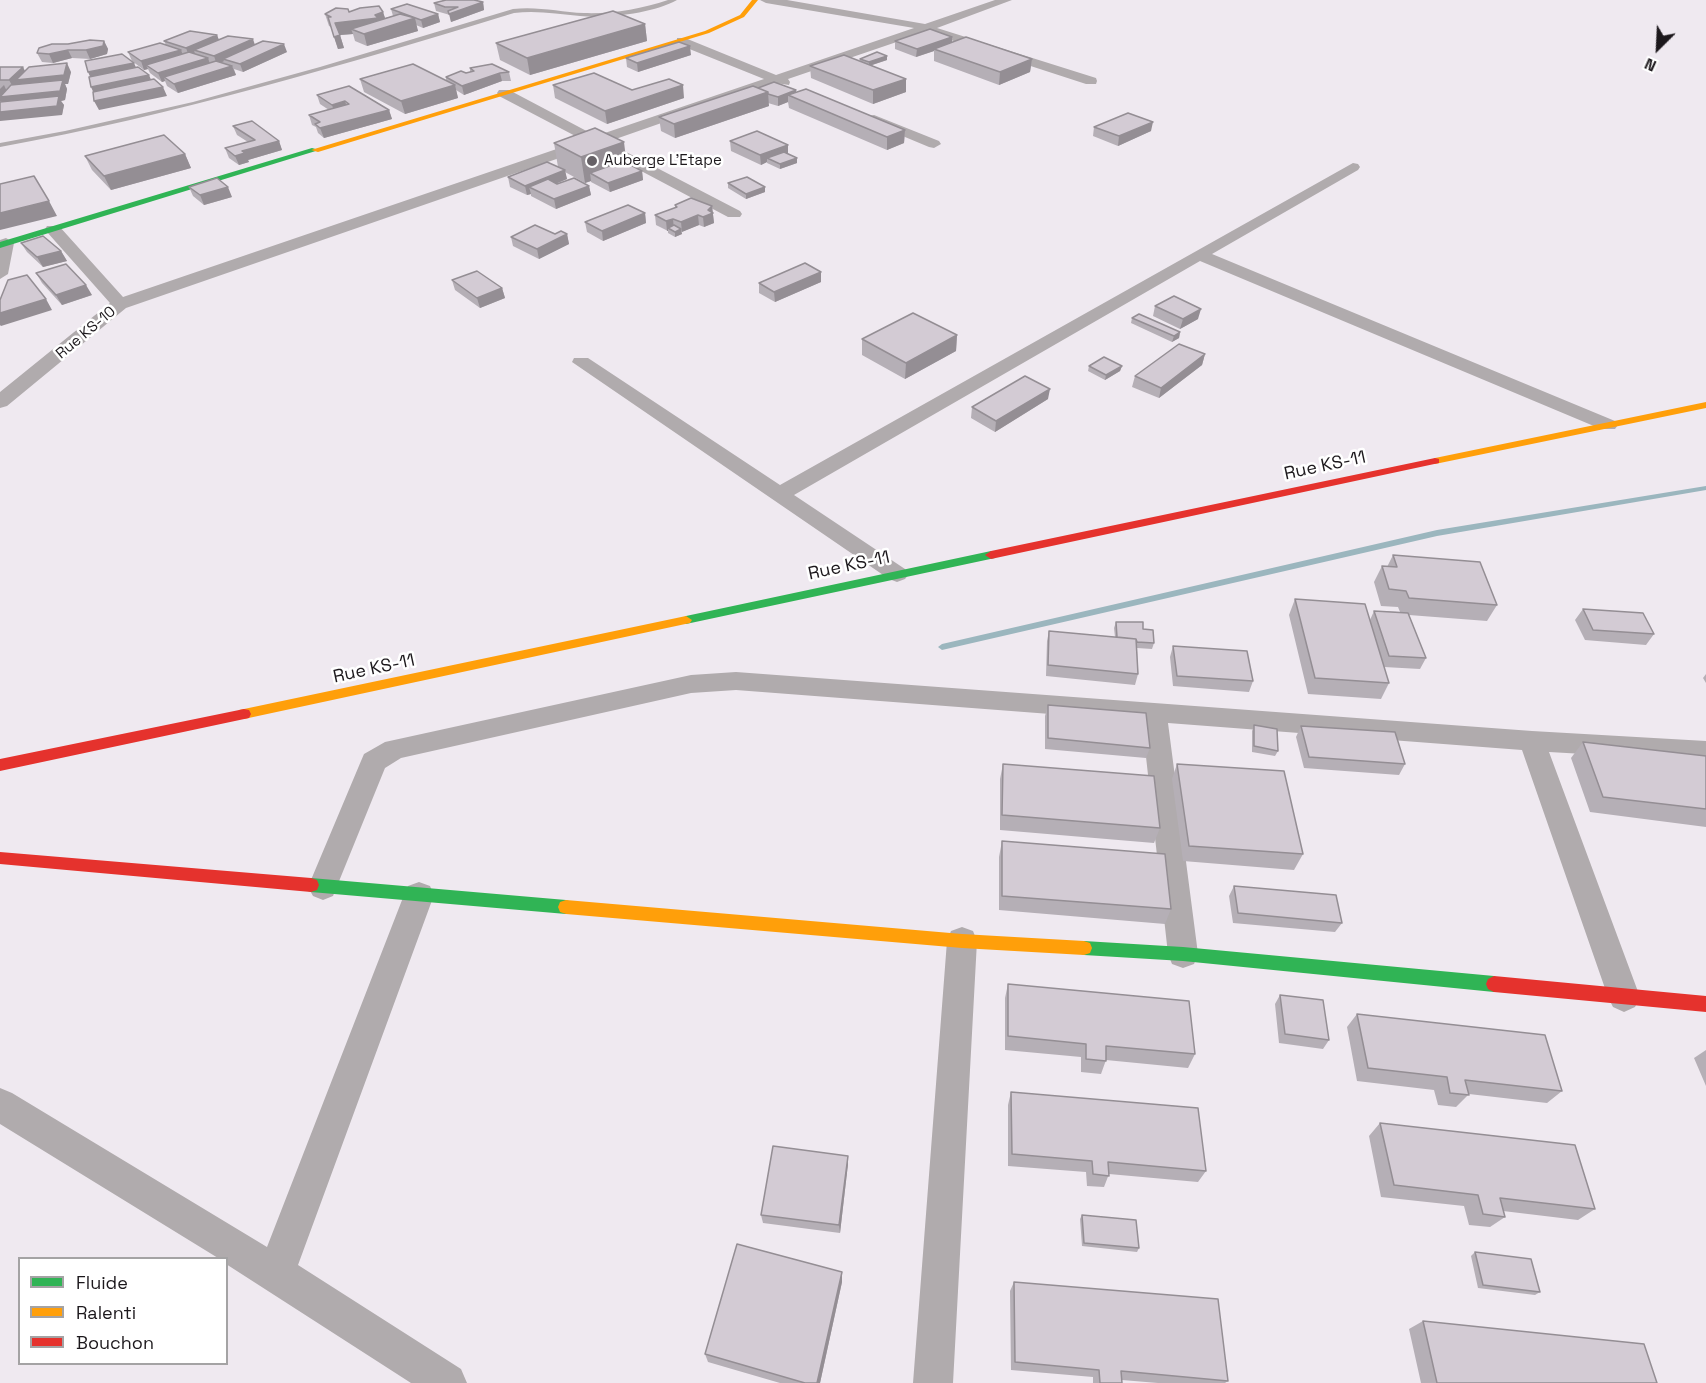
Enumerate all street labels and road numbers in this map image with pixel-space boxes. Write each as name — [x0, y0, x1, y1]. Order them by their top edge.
street label: Rue KS-10 — [52, 303, 120, 363]
street label: Rue KS-11 — [1282, 447, 1368, 485]
street label: Rue KS-11 — [806, 547, 892, 585]
street label: Rue KS-11 — [331, 650, 417, 688]

